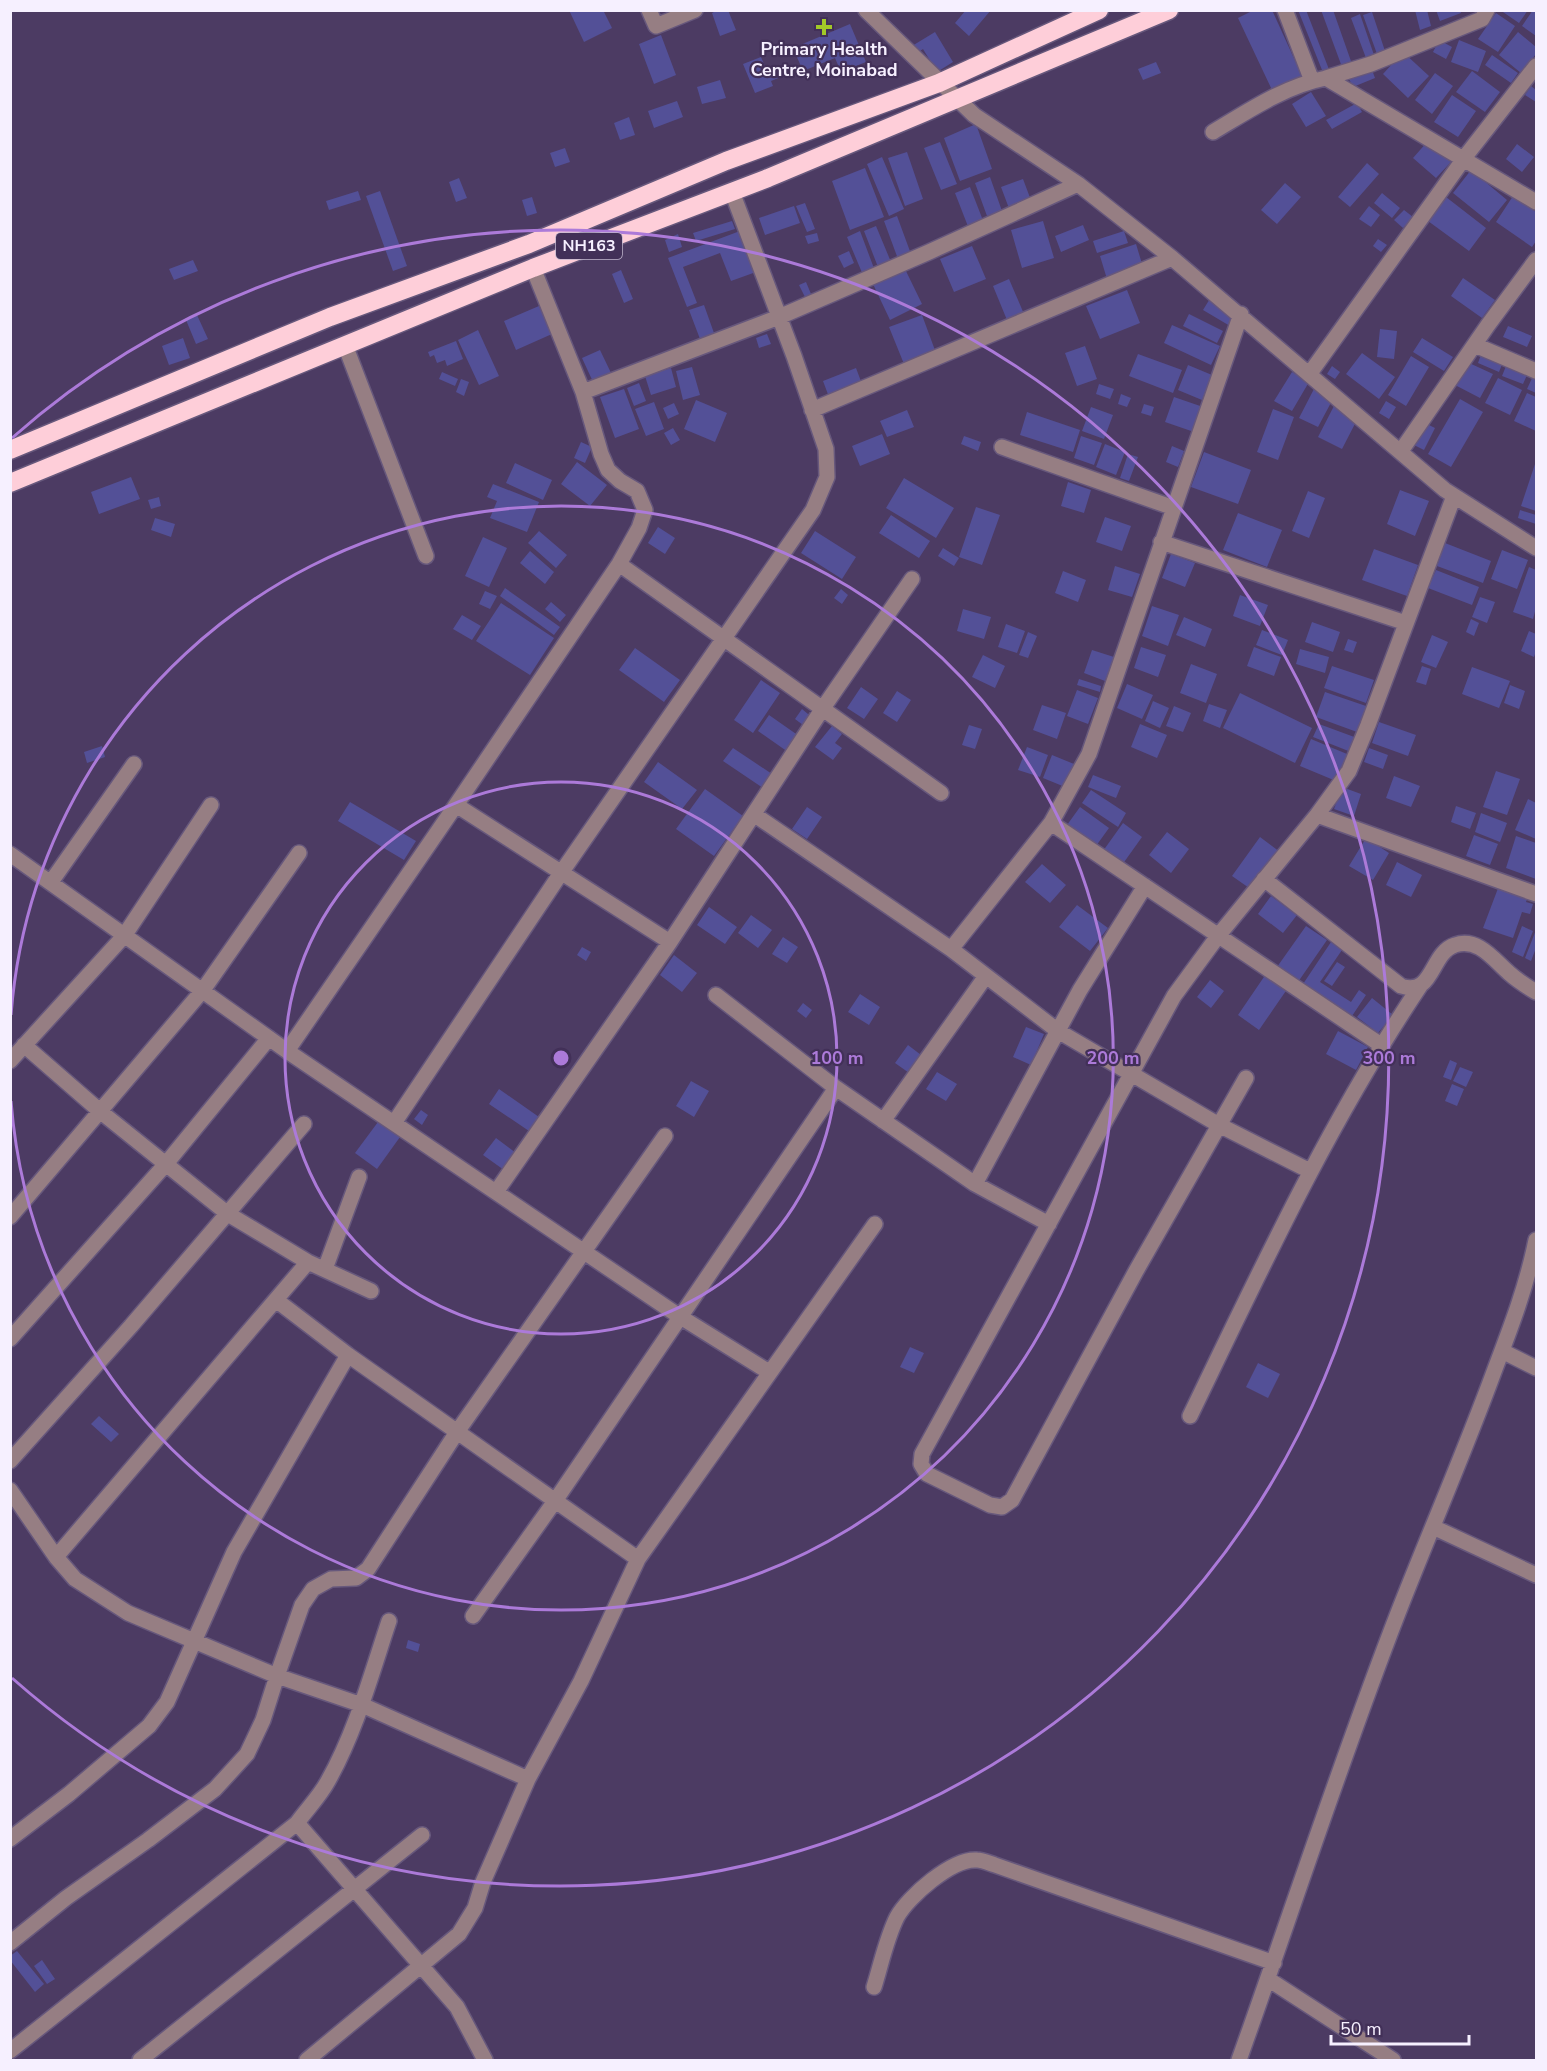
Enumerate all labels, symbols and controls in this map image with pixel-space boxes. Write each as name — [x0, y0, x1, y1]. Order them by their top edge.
marker: Primary Health Centre, Moinabad — [815, 18, 833, 36]
place label: Primary Health Centre, Moinabad — [750, 37, 898, 82]
road number: NH163 — [556, 233, 622, 259]
text: 100 m — [810, 1046, 864, 1070]
text: 200 m — [1086, 1046, 1140, 1070]
text: 300 m — [1362, 1046, 1416, 1070]
centre of rings — [551, 1048, 571, 1068]
scale bar — [1331, 2008, 1469, 2046]
text: 50 m — [1340, 2017, 1382, 2041]

